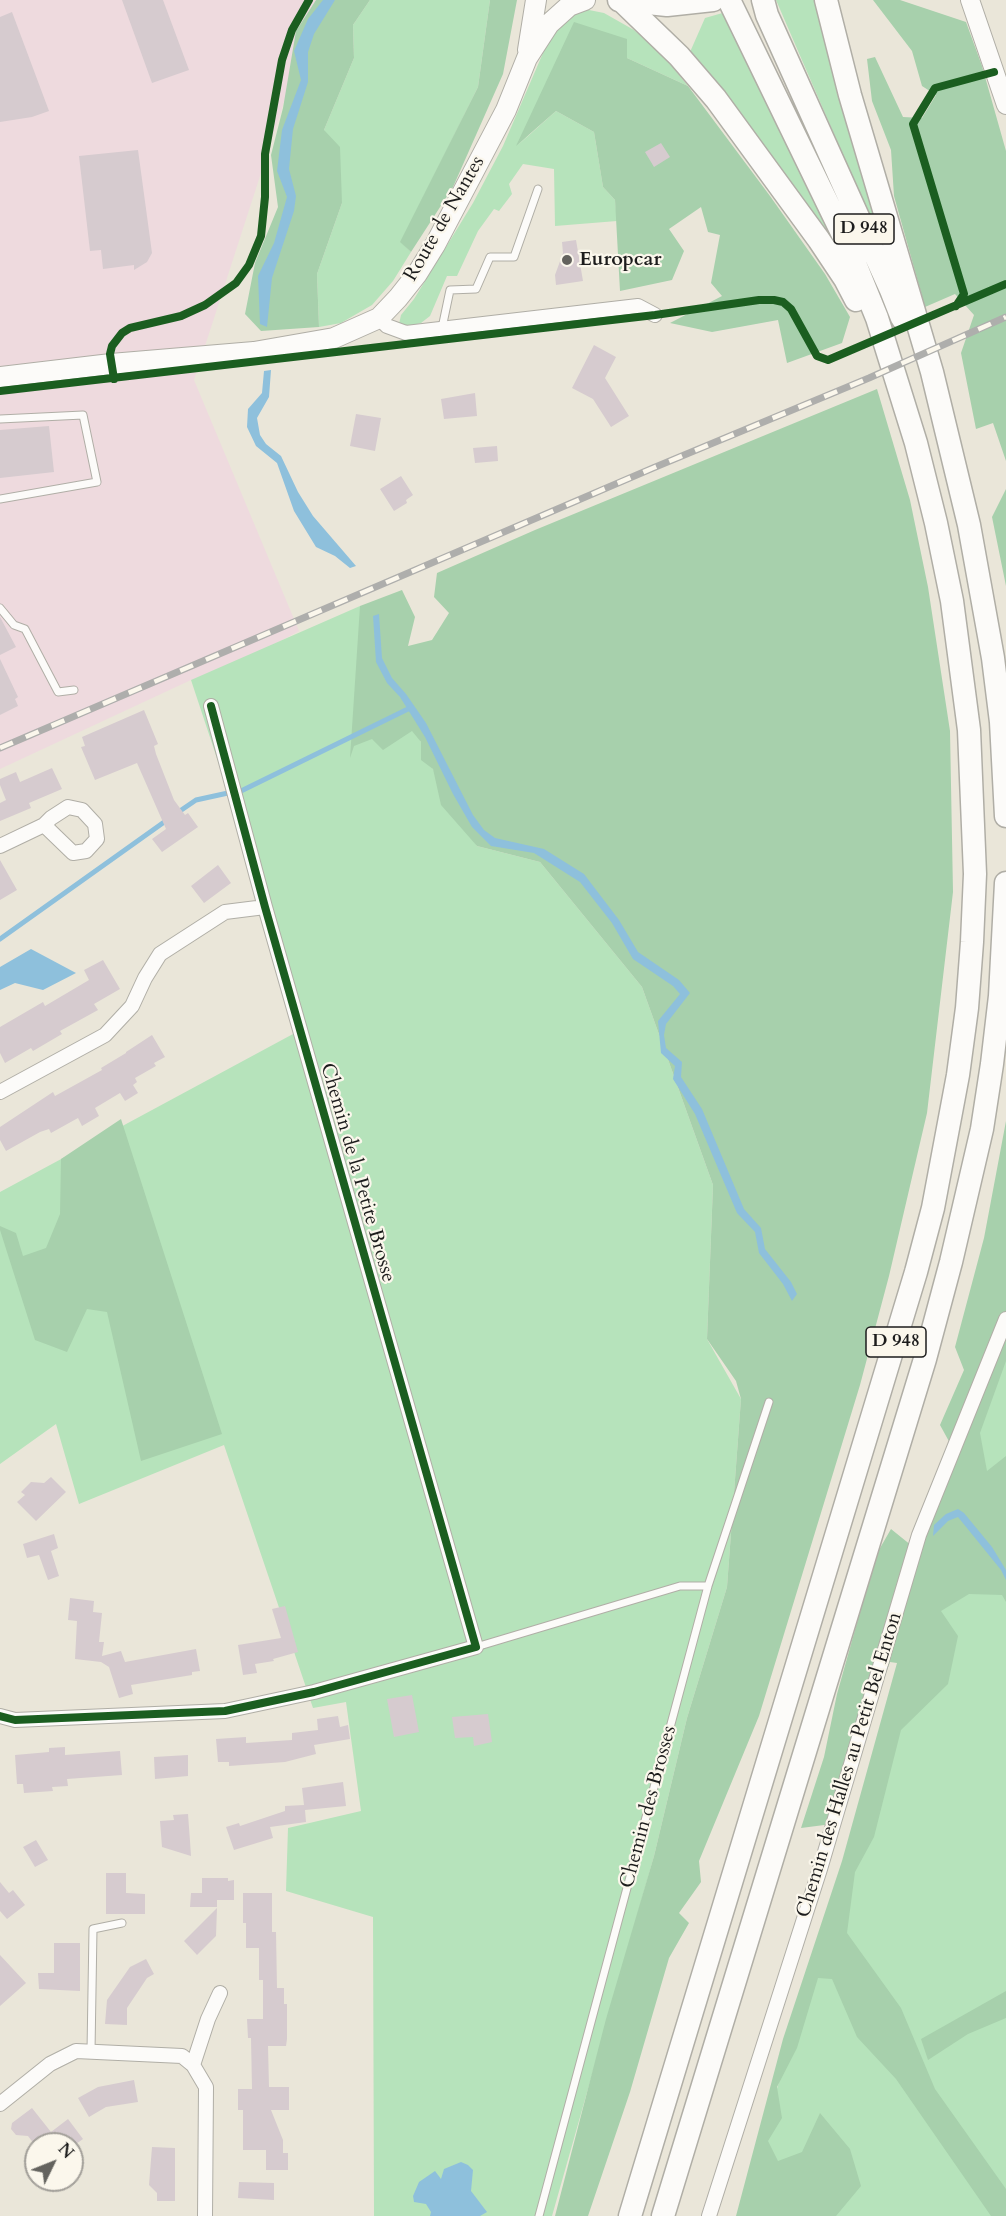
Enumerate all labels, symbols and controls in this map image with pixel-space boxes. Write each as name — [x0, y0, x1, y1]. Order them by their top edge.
street label: Route de Nantes — [399, 152, 491, 286]
road number: D 948 — [834, 214, 894, 244]
place label: Europcar — [579, 248, 661, 272]
marker: Europcar — [560, 253, 574, 267]
street label: Chemin de la Petite Brosse — [314, 1061, 400, 1285]
road number: D 948 — [866, 1327, 926, 1357]
street label: Chemin des Halles au Petit Bel Enton — [792, 1609, 908, 1921]
street label: Chemin des Brosses — [616, 1723, 682, 1891]
north arrow — [24, 2132, 84, 2192]
text: N — [53, 2139, 78, 2164]

